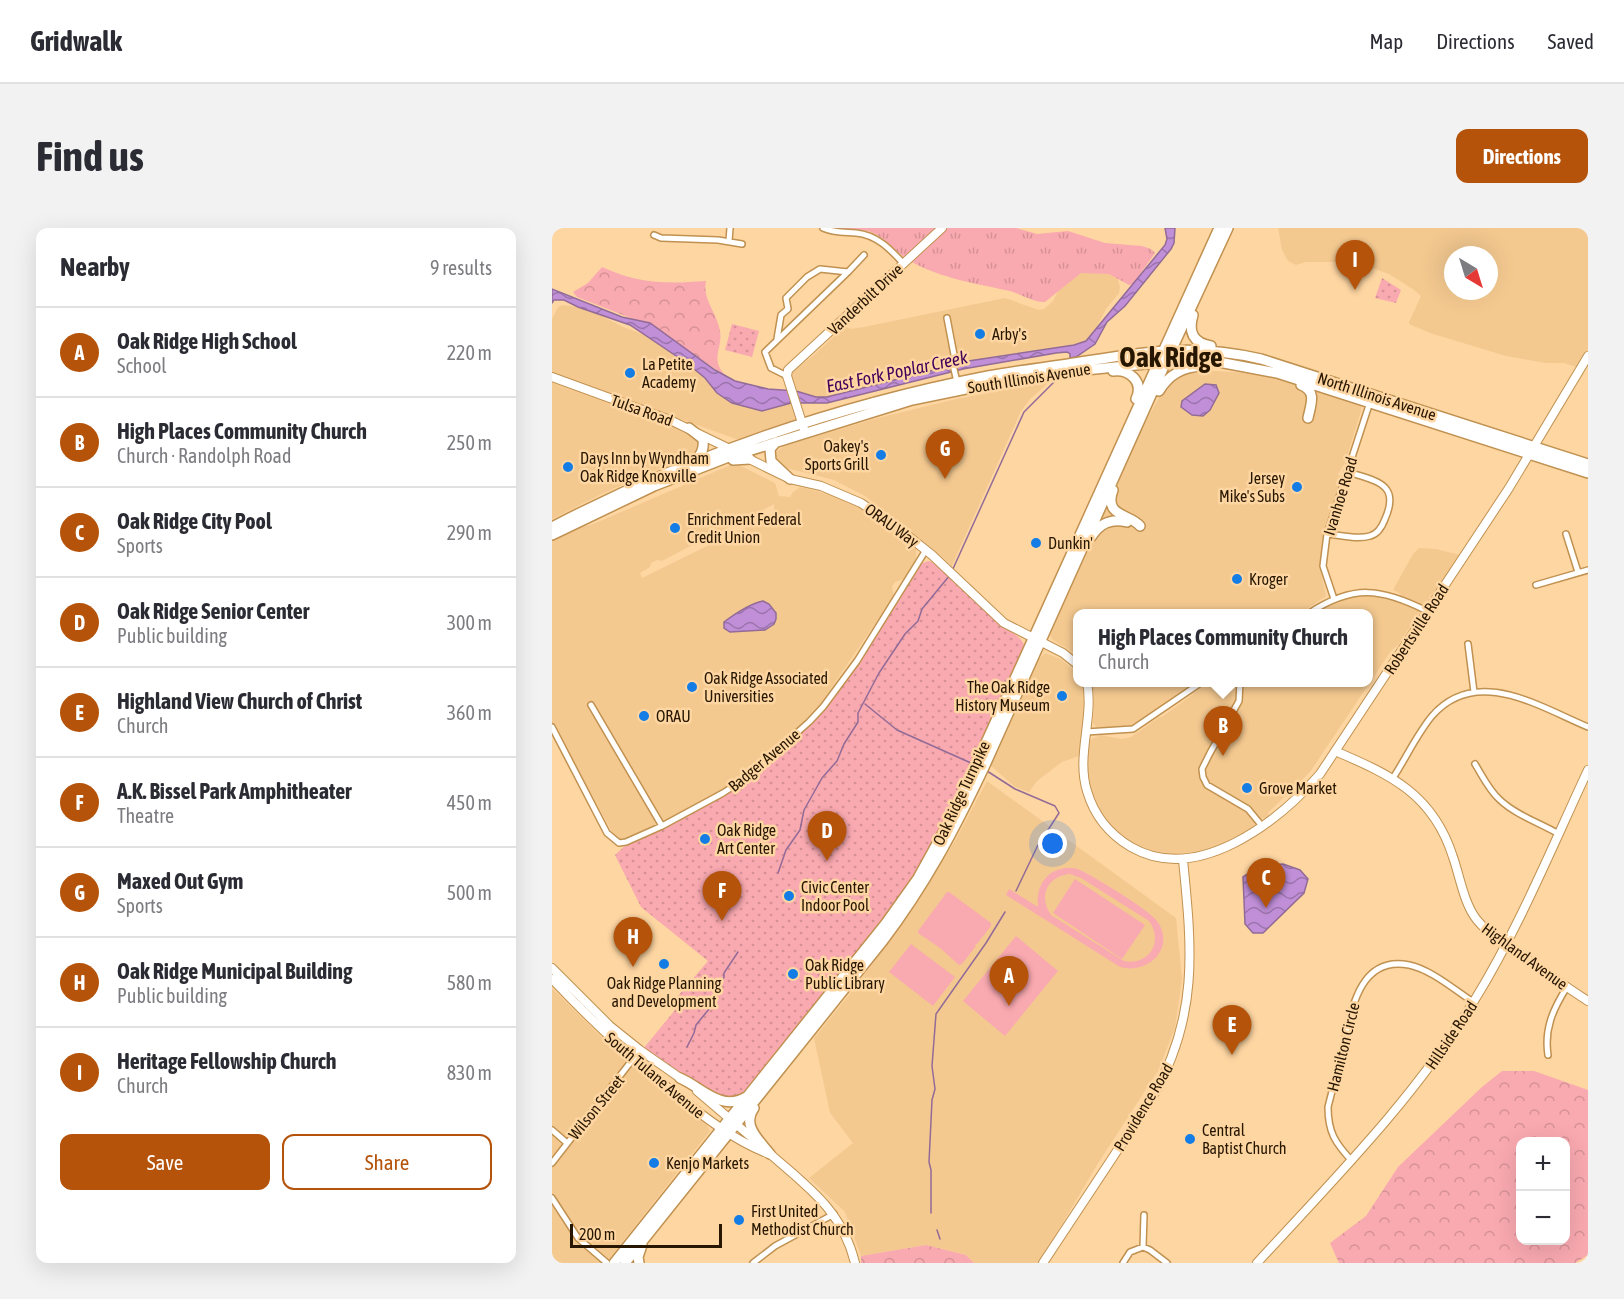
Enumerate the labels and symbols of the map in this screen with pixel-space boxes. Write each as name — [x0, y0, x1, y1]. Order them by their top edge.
pin: I — [1336, 241, 1374, 290]
north arrow — [1444, 246, 1498, 300]
street label: Vanderbilt Drive — [824, 260, 906, 338]
place label: Arby's — [992, 325, 1027, 344]
marker: Arby's — [973, 327, 987, 341]
district label: Oak Ridge — [1119, 341, 1223, 373]
water label: East Fork Poplar Creek — [824, 346, 971, 397]
place label: La Petite Academy — [642, 355, 697, 392]
street label: South Illinois Avenue — [966, 359, 1092, 397]
marker: La Petite Academy — [623, 366, 637, 380]
street label: North Illinois Avenue — [1316, 368, 1438, 424]
street label: Tulsa Road — [609, 391, 675, 429]
pin: G — [926, 430, 964, 479]
place label: Oakey's Sports Grill — [805, 437, 870, 474]
marker: Oakey's Sports Grill — [874, 448, 888, 462]
place label: Days Inn by Wyndham Oak Ridge Knoxville — [580, 449, 709, 486]
street label: Ivanhoe Road — [1320, 455, 1360, 537]
marker: Days Inn by Wyndham Oak Ridge Knoxville — [561, 460, 575, 474]
place label: Jersey Mike's Subs — [1219, 469, 1285, 505]
marker: Jersey Mike's Subs — [1290, 480, 1304, 494]
street label: ORAU Way — [861, 500, 923, 552]
place label: Enrichment Federal Credit Union — [687, 510, 802, 546]
marker: Enrichment Federal Credit Union — [668, 521, 682, 535]
place label: Dunkin' — [1048, 534, 1093, 552]
marker: Dunkin' — [1029, 536, 1043, 550]
place label: Kroger — [1249, 570, 1288, 589]
marker: Kroger — [1230, 572, 1244, 586]
street label: Robertsville Road — [1380, 581, 1452, 677]
place label: Oak Ridge Associated Universities — [704, 669, 828, 705]
place label: The Oak Ridge History Museum — [955, 678, 1050, 715]
marker: Oak Ridge Associated Universities — [685, 680, 699, 694]
marker: The Oak Ridge History Museum — [1055, 689, 1069, 703]
pin: B — [1204, 706, 1242, 756]
place label: ORAU — [656, 707, 691, 725]
marker: ORAU — [637, 709, 651, 723]
street label: Badger Avenue — [725, 725, 804, 796]
street label: Oak Ridge Turnpike — [929, 738, 994, 848]
place label: Grove Market — [1259, 779, 1337, 797]
marker: Grove Market — [1240, 781, 1254, 795]
pin: D — [808, 812, 846, 861]
place label: Oak Ridge Art Center — [717, 821, 776, 857]
your location — [1038, 829, 1067, 858]
marker: Oak Ridge Art Center — [698, 832, 712, 846]
pin: C — [1246, 858, 1286, 908]
pin: F — [702, 872, 742, 921]
place label: Civic Center Indoor Pool — [801, 878, 870, 914]
marker: Civic Center Indoor Pool — [782, 889, 796, 903]
pin: H — [614, 918, 652, 967]
street label: Highland Avenue — [1478, 919, 1571, 994]
place label: Oak Ridge Public Library — [805, 956, 885, 993]
pin: A — [990, 956, 1028, 1006]
marker: Oak Ridge Planning and Development — [657, 957, 671, 971]
marker: Oak Ridge Public Library — [786, 967, 800, 981]
place label: Oak Ridge Planning and Development — [607, 974, 721, 1011]
street label: Hillside Road — [1422, 997, 1480, 1073]
street label: Hamilton Circle — [1323, 1001, 1363, 1093]
pin: E — [1212, 1006, 1252, 1055]
street label: South Tulane Avenue — [602, 1028, 708, 1122]
street label: Providence Road — [1110, 1060, 1176, 1154]
street label: Wilson Street — [565, 1071, 628, 1143]
place label: Central Baptist Church — [1202, 1121, 1286, 1158]
marker: Central Baptist Church — [1183, 1132, 1197, 1146]
place label: Kenjo Markets — [666, 1154, 749, 1173]
marker: Kenjo Markets — [647, 1156, 661, 1170]
place label: First United Methodist Church — [751, 1202, 854, 1238]
marker: First United Methodist Church — [732, 1213, 746, 1227]
scale bar — [570, 1221, 722, 1248]

